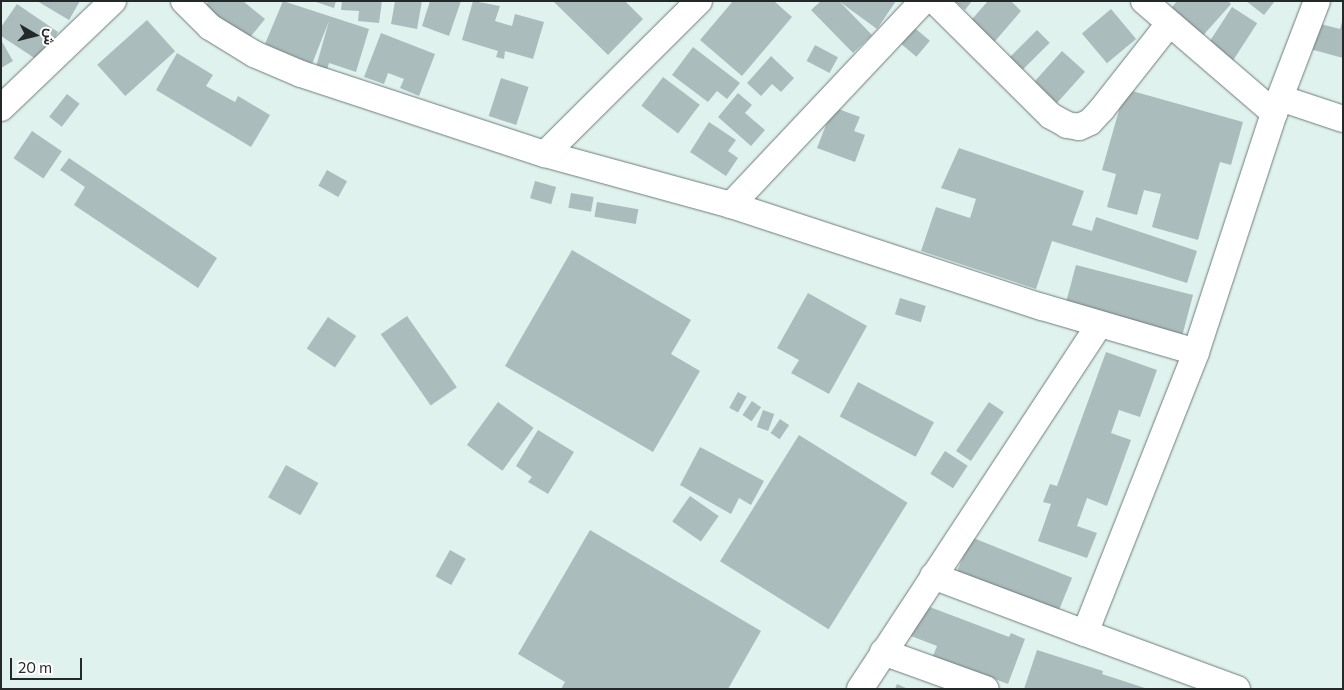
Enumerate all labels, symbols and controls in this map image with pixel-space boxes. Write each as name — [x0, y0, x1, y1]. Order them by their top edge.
north arrow — [10, 10, 60, 60]
text: ش — [41, 28, 60, 47]
scale bar — [12, 648, 85, 680]
text: 20 m — [18, 658, 52, 676]

